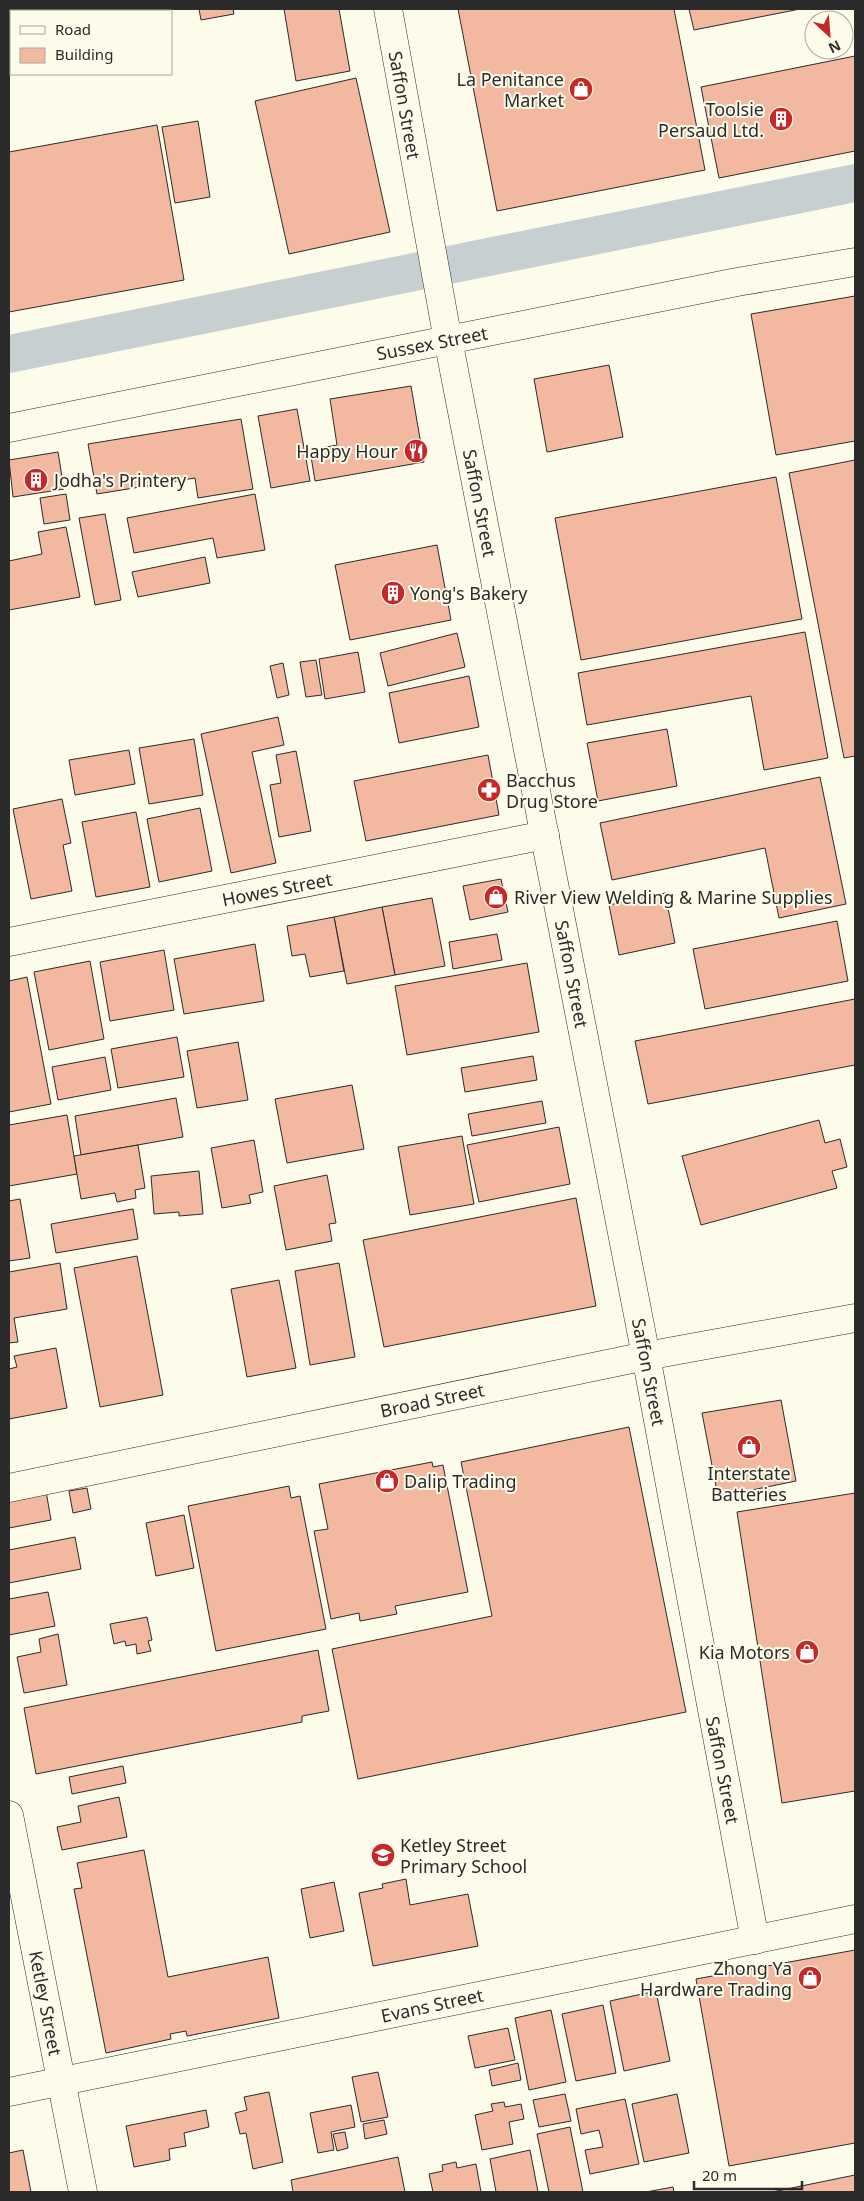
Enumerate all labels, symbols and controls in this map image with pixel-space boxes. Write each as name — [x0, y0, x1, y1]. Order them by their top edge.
legend — [10, 10, 172, 75]
north arrow — [804, 10, 854, 60]
text: Road — [55, 19, 91, 39]
text: N — [826, 36, 844, 58]
text: Building — [55, 44, 113, 64]
street label: Saffon Street — [384, 49, 426, 161]
place label: La Penitance Market — [456, 67, 564, 112]
shop icon: La Penitance Market — [568, 76, 594, 102]
place label: Toolsie Persaud Ltd. — [658, 97, 764, 142]
building icon: Toolsie Persaud Ltd. — [768, 106, 794, 132]
street label: Sussex Street — [374, 320, 490, 366]
restaurant icon: Happy Hour — [403, 438, 429, 464]
place label: Happy Hour — [296, 439, 399, 463]
street label: Saffon Street — [458, 447, 502, 559]
building icon: Jodha's Printery — [23, 467, 49, 493]
place label: Jodha's Printery — [52, 468, 187, 492]
building icon: Yong's Bakery — [380, 580, 406, 606]
place label: Yong's Bakery — [410, 581, 528, 605]
place label: Bacchus Drug Store — [506, 768, 598, 813]
pharmacy icon: Bacchus Drug Store — [476, 777, 502, 803]
street label: Howes Street — [220, 866, 335, 911]
shop icon: River View Welding & Marine Supplies — [483, 884, 509, 910]
place label: River View Welding & Marine Supplies — [514, 885, 833, 909]
street label: Saffon Street — [550, 918, 594, 1030]
street label: Saffon Street — [627, 1316, 671, 1428]
street label: Broad Street — [378, 1377, 487, 1423]
shop icon: Interstate Batteries — [736, 1434, 762, 1460]
place label: Interstate Batteries — [707, 1461, 791, 1506]
shop icon: Dalip Trading — [374, 1468, 400, 1494]
place label: Dalip Trading — [404, 1469, 516, 1493]
shop icon: Kia Motors — [794, 1639, 820, 1665]
place label: Kia Motors — [699, 1640, 790, 1664]
street label: Saffon Street — [701, 1714, 745, 1826]
place label: Ketley Street Primary School — [400, 1833, 527, 1878]
school or university icon: Ketley Street Primary School — [370, 1842, 396, 1868]
street label: Ketley Street — [24, 1949, 68, 2058]
place label: Zhong Ya Hardware Trading — [640, 1956, 792, 2001]
shop icon: Zhong Ya Hardware Trading — [797, 1965, 823, 1991]
street label: Evans Street — [379, 1982, 486, 2028]
scale bar — [694, 2158, 802, 2190]
text: 20 m — [702, 2165, 737, 2185]

